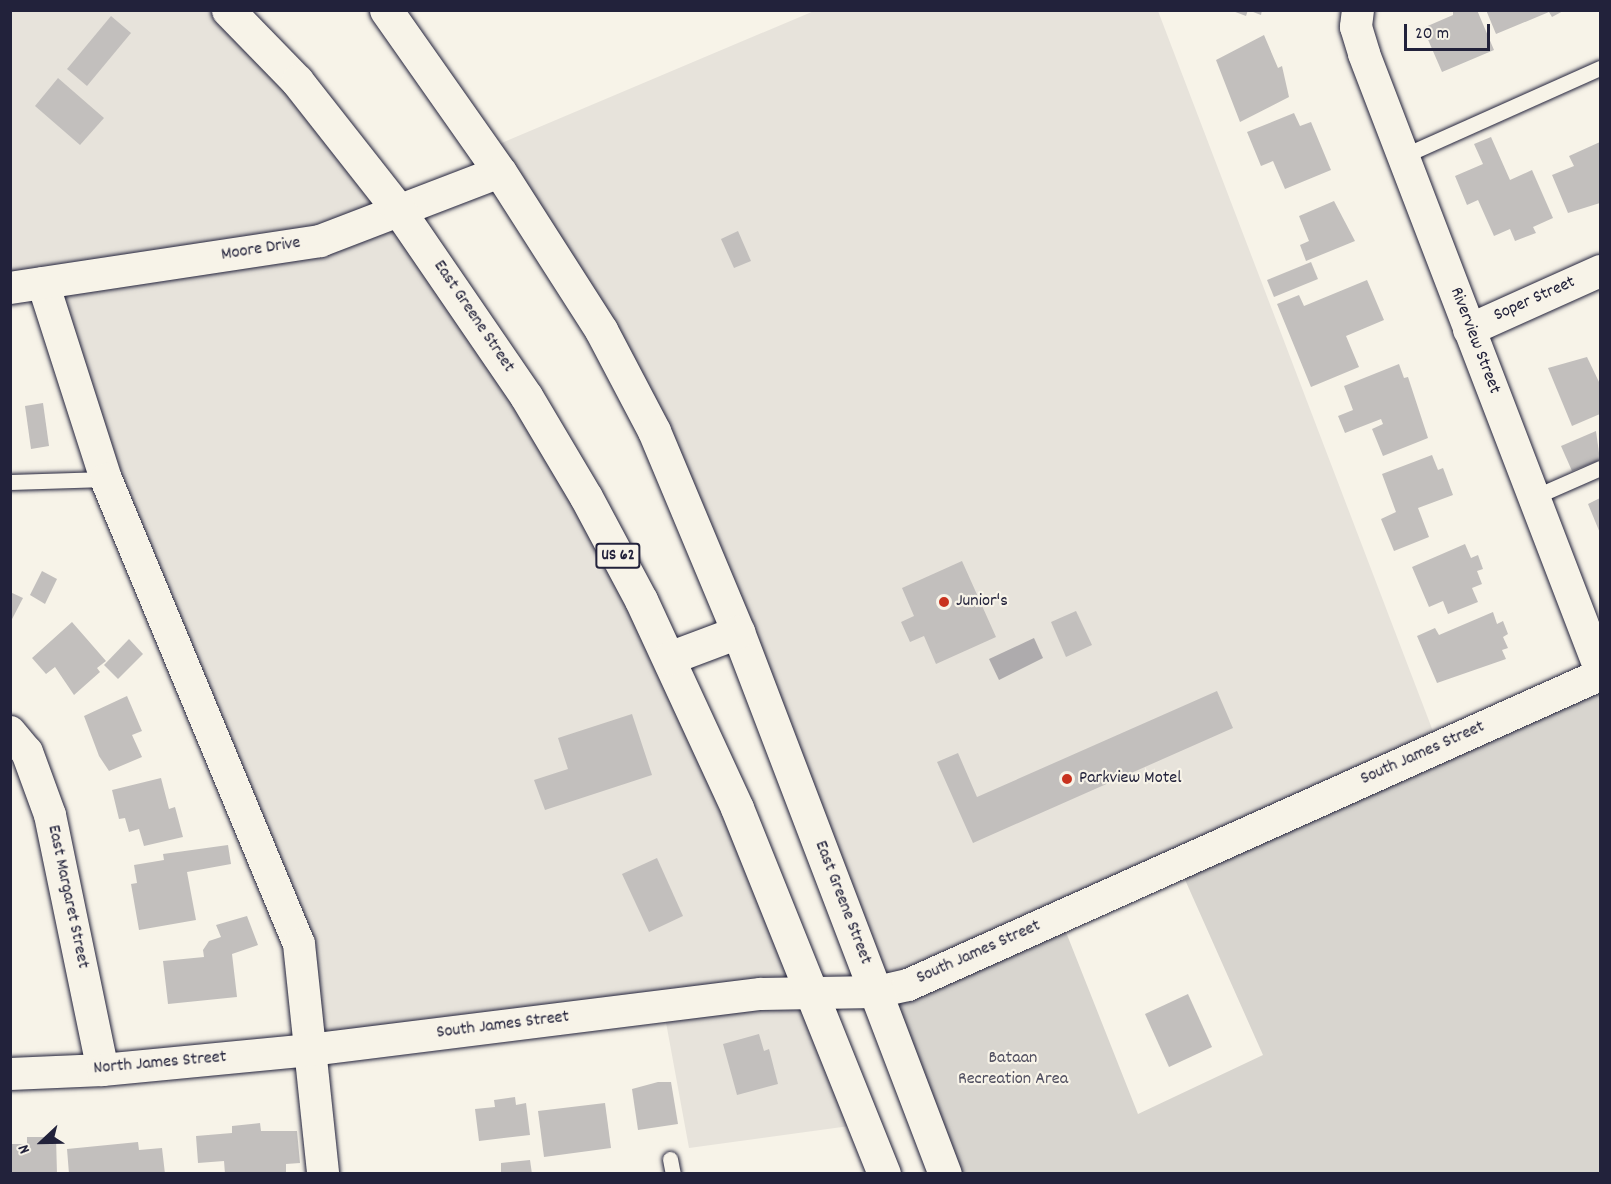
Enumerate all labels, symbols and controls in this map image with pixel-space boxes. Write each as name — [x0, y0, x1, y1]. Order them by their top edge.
scale bar — [1407, 12, 1492, 50]
text: 20 m — [1415, 22, 1449, 47]
street label: Moore Drive — [220, 233, 302, 267]
street label: East Greene Street — [428, 257, 518, 377]
street label: Soper Street — [1491, 273, 1579, 327]
street label: Riverview Street — [1444, 285, 1504, 397]
road number: US 62 — [594, 543, 642, 569]
place label: Junior's — [956, 591, 1008, 613]
marker: Junior's — [937, 595, 951, 609]
street label: South James Street — [1358, 717, 1488, 791]
place label: Parkview Motel — [1079, 768, 1182, 790]
marker: Parkview Motel — [1060, 772, 1074, 786]
street label: East Margaret Street — [41, 823, 93, 971]
street label: East Greene Street — [809, 838, 875, 968]
street label: South James Street — [914, 916, 1044, 990]
street label: South James Street — [435, 1007, 571, 1045]
street label: North James Street — [93, 1047, 227, 1081]
park label: Bataan Recreation Area — [958, 1049, 1068, 1092]
north arrow — [12, 1112, 72, 1172]
text: N — [13, 1141, 37, 1157]

